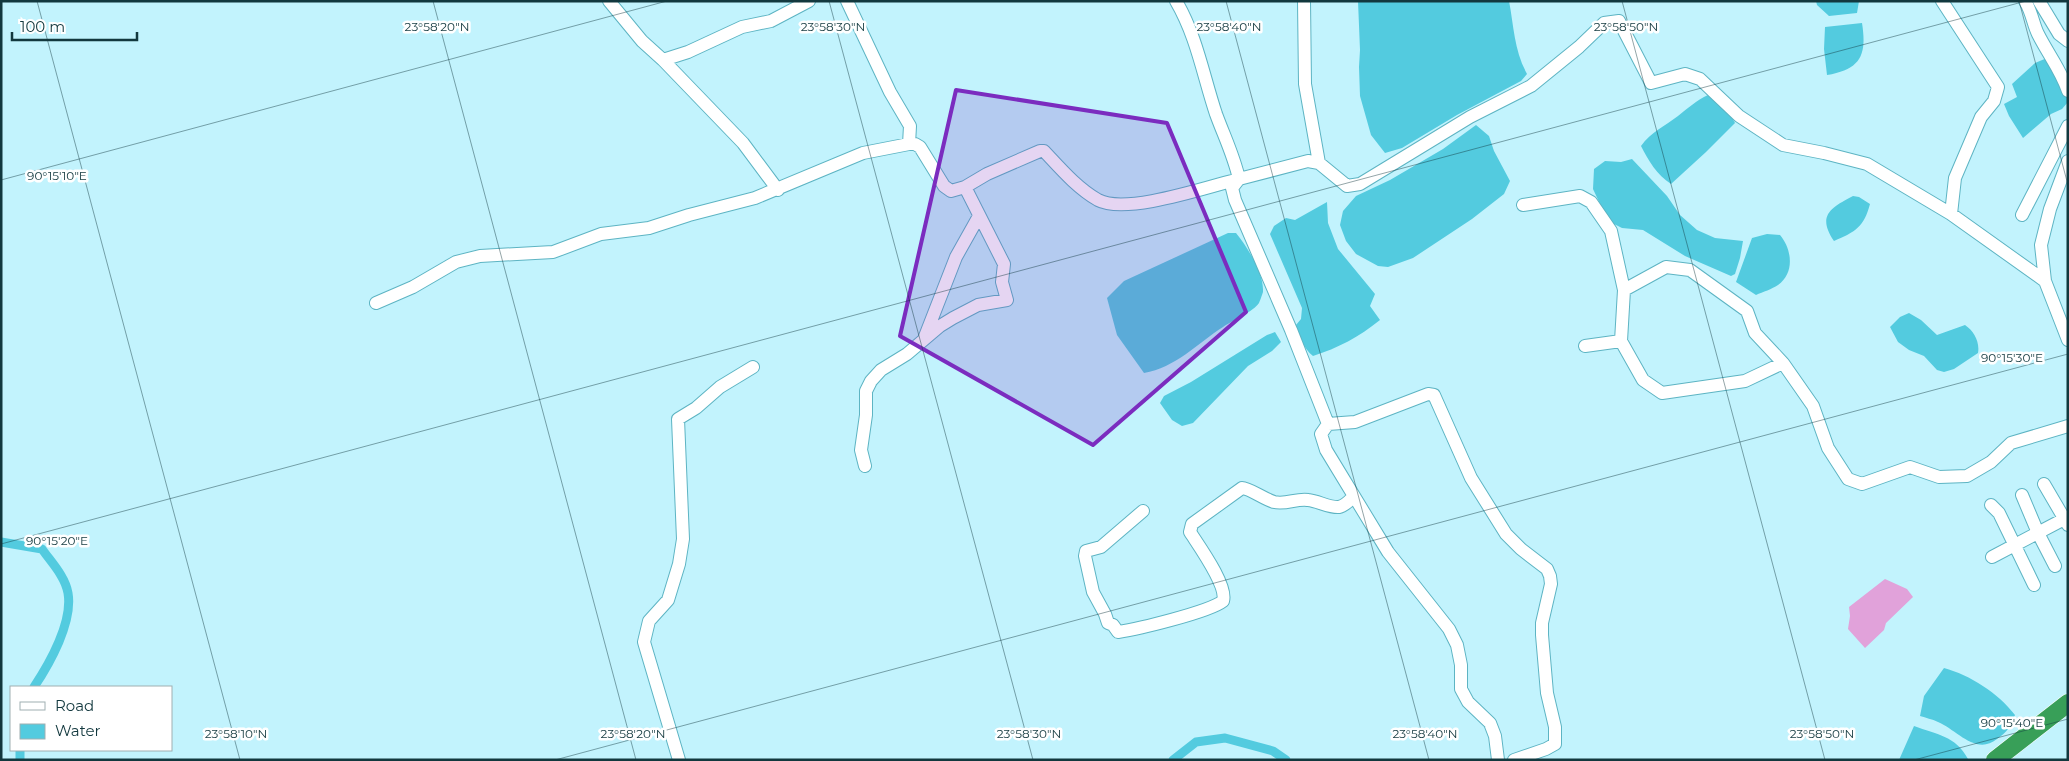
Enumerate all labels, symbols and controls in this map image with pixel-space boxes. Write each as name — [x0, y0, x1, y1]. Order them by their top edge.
scale bar — [12, 10, 138, 42]
text: 100 m — [20, 17, 65, 36]
text: 23°58'20"N — [405, 19, 469, 34]
text: 23°58'30"N — [801, 19, 865, 34]
text: 23°58'40"N — [1196, 19, 1262, 34]
text: 23°58'50"N — [1594, 19, 1658, 34]
text: 90°15'10"E — [27, 168, 87, 183]
text: 90°15'30"E — [1981, 350, 2043, 365]
text: 90°15'20"E — [26, 533, 88, 548]
legend — [10, 686, 172, 751]
text: Road — [55, 696, 94, 715]
text: 90°15'40"E — [1981, 715, 2043, 730]
text: Water — [55, 721, 101, 740]
text: 23°58'10"N — [205, 726, 267, 741]
text: 23°58'20"N — [601, 726, 665, 741]
text: 23°58'30"N — [997, 726, 1061, 741]
text: 23°58'40"N — [1392, 726, 1458, 741]
text: 23°58'50"N — [1790, 726, 1854, 741]

